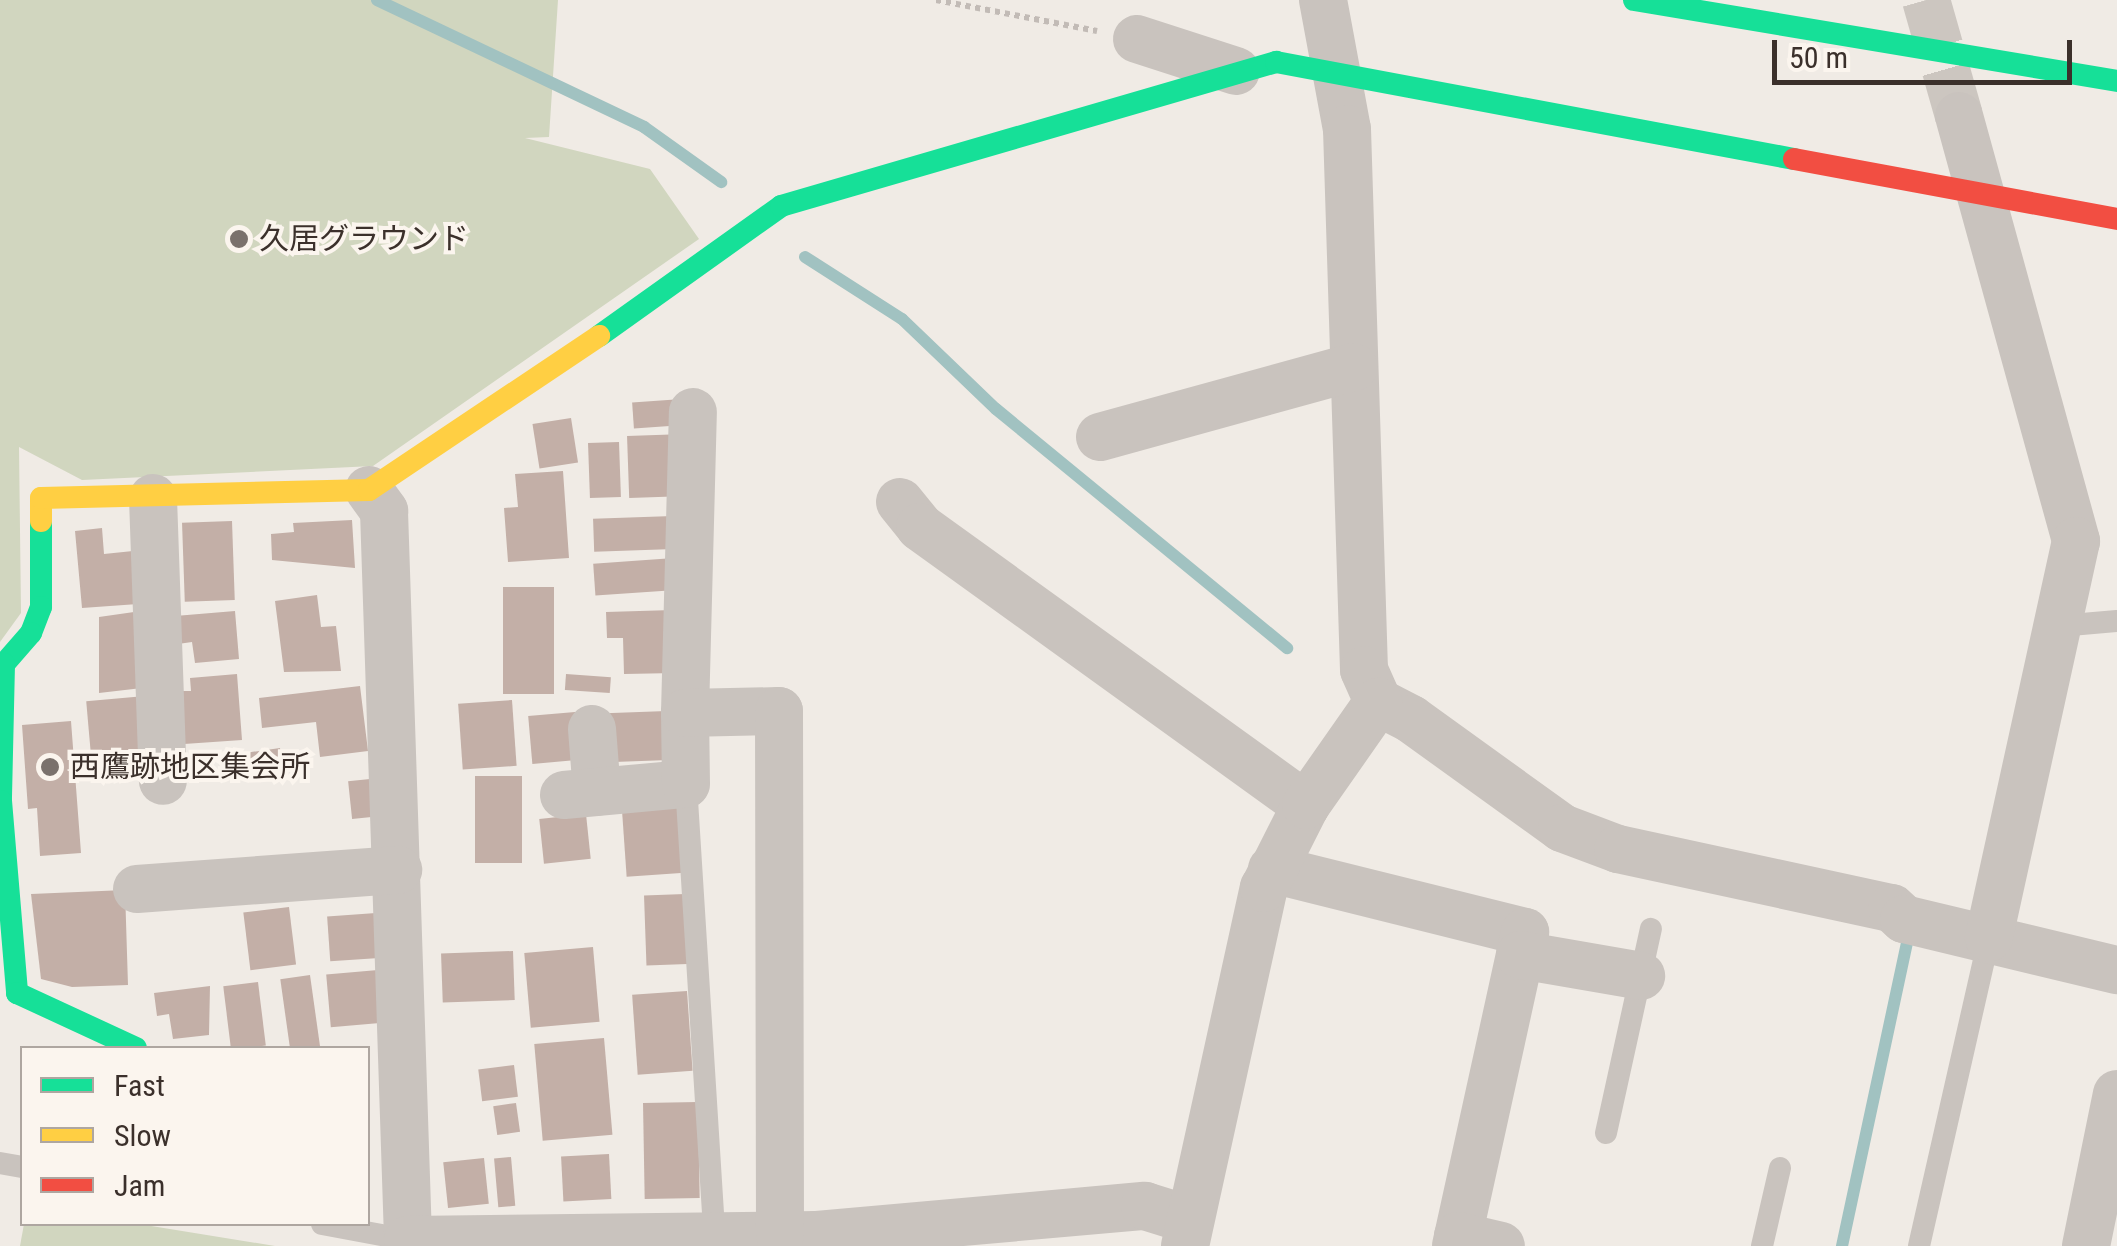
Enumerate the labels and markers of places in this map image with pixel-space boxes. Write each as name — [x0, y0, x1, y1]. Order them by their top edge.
place label: 久居グラウンド — [259, 221, 469, 257]
marker: 久居グラウンド — [228, 228, 250, 250]
place label: 西鷹跡地区集会所 — [70, 749, 310, 785]
marker: 西鷹跡地区集会所 — [39, 756, 61, 778]

